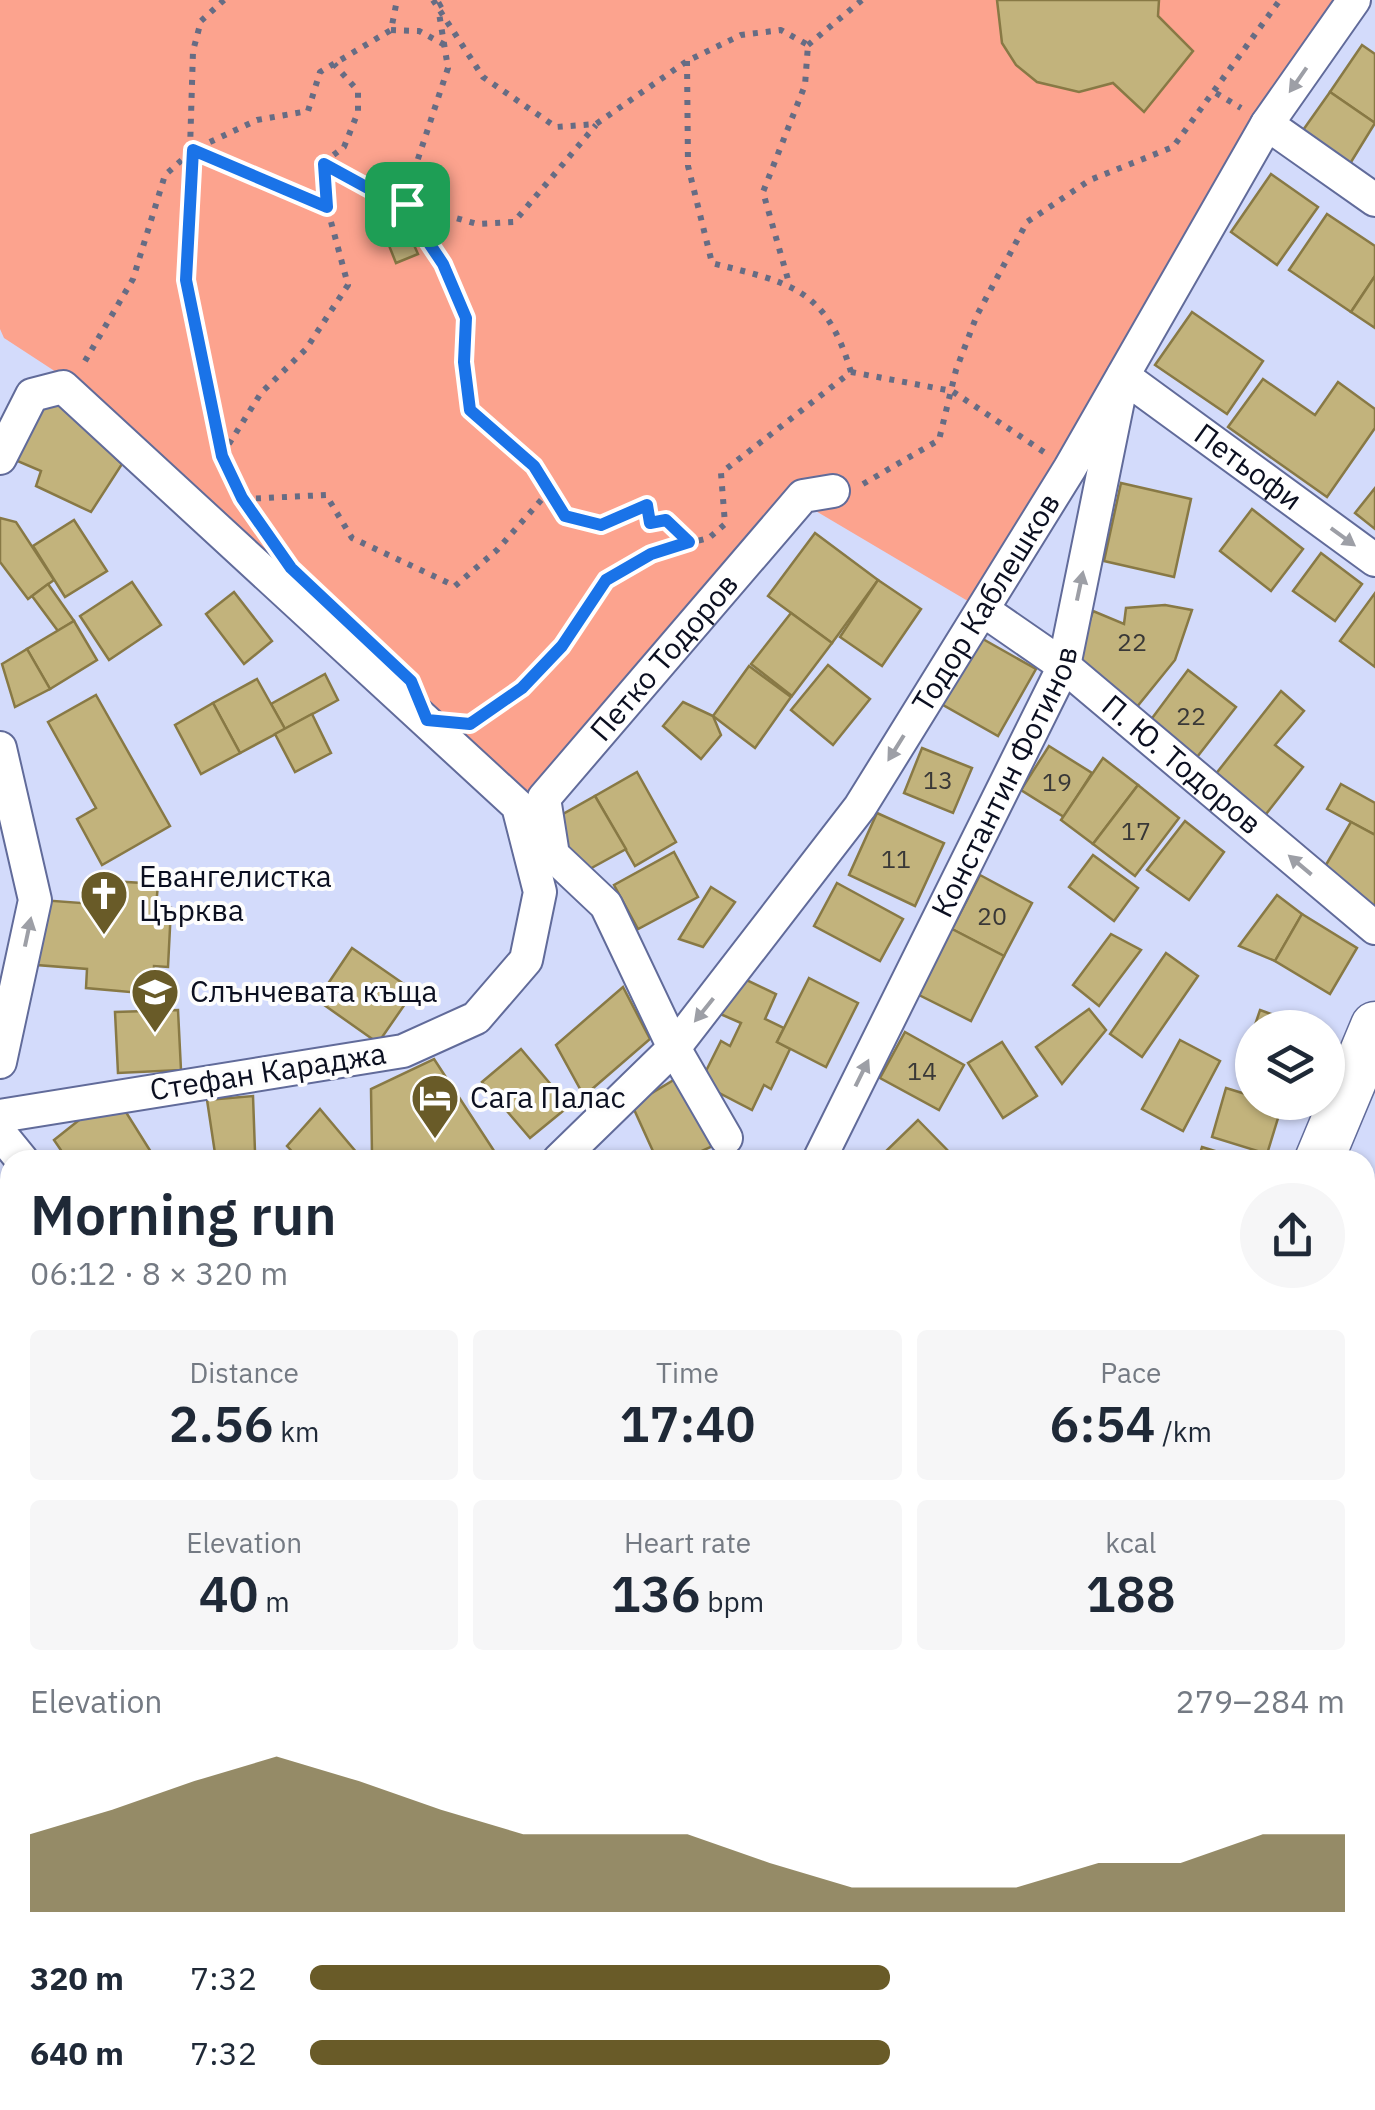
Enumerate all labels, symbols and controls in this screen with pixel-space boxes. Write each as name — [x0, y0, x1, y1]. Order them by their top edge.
one-way arrow — [1289, 66, 1308, 93]
pin — [365, 162, 450, 247]
icon: arrive — [380, 177, 435, 232]
street label: Петьофи — [1187, 414, 1310, 518]
street label: Тодор Каблешков — [902, 485, 1068, 719]
one-way arrow — [1330, 526, 1356, 546]
street label: Петко Тодоров — [581, 565, 746, 748]
one-way arrow — [1073, 571, 1089, 602]
house number: 22 — [1117, 625, 1147, 658]
street label: Константин Фотинов — [922, 643, 1085, 923]
street label: П. Ю. Тодоров — [1095, 685, 1270, 842]
house number: 22 — [1176, 699, 1206, 732]
one-way arrow — [888, 734, 906, 762]
house number: 13 — [923, 763, 953, 796]
house number: 19 — [1042, 765, 1072, 798]
house number: 17 — [1121, 814, 1151, 847]
house number: 11 — [881, 842, 911, 875]
one-way arrow — [1288, 855, 1313, 876]
place label: Евангелистка Църква — [139, 856, 332, 929]
church icon: Евангелистка Църква — [78, 868, 130, 936]
house number: 20 — [977, 899, 1007, 932]
one-way arrow — [21, 916, 36, 947]
school or university icon: Слънчевата къща — [129, 966, 181, 1034]
place label: Слънчевата къща — [190, 971, 437, 1010]
one-way arrow — [694, 997, 715, 1023]
map controls — [1235, 1010, 1345, 1120]
button: layers — [1235, 1010, 1345, 1120]
street label: Стефан Караджа — [147, 1033, 389, 1108]
house number: 14 — [907, 1054, 937, 1087]
one-way arrow — [854, 1058, 871, 1087]
hotel icon: Сага Палас — [409, 1072, 461, 1140]
place label: Сага Палас — [470, 1077, 626, 1116]
text: Morning run — [30, 1179, 337, 1250]
button: share — [1240, 1183, 1345, 1288]
text: 06:12 · 8 × 320 m — [30, 1252, 288, 1294]
text: Distance — [190, 1354, 299, 1391]
text: Time — [656, 1354, 719, 1391]
text: Pace — [1100, 1354, 1161, 1391]
text: 2.56 — [169, 1391, 274, 1456]
text: 17:40 — [620, 1391, 755, 1456]
text: 6:54 — [1050, 1391, 1156, 1456]
text: km — [274, 1413, 320, 1450]
text: /km — [1156, 1413, 1212, 1450]
text: Elevation — [186, 1524, 302, 1561]
text: Heart rate — [624, 1524, 751, 1561]
text: kcal — [1105, 1524, 1156, 1561]
text: 40 — [199, 1561, 259, 1626]
text: 136 — [611, 1561, 701, 1626]
text: 188 — [1086, 1561, 1176, 1626]
text: m — [259, 1583, 290, 1620]
text: bpm — [701, 1583, 764, 1620]
text: Elevation — [30, 1680, 163, 1722]
text: 279–284 m — [1175, 1680, 1345, 1722]
text: 320 m — [30, 1957, 124, 1999]
text: 7:32 — [190, 1957, 257, 1999]
text: 640 m — [30, 2032, 124, 2074]
text: 7:32 — [190, 2032, 257, 2074]

